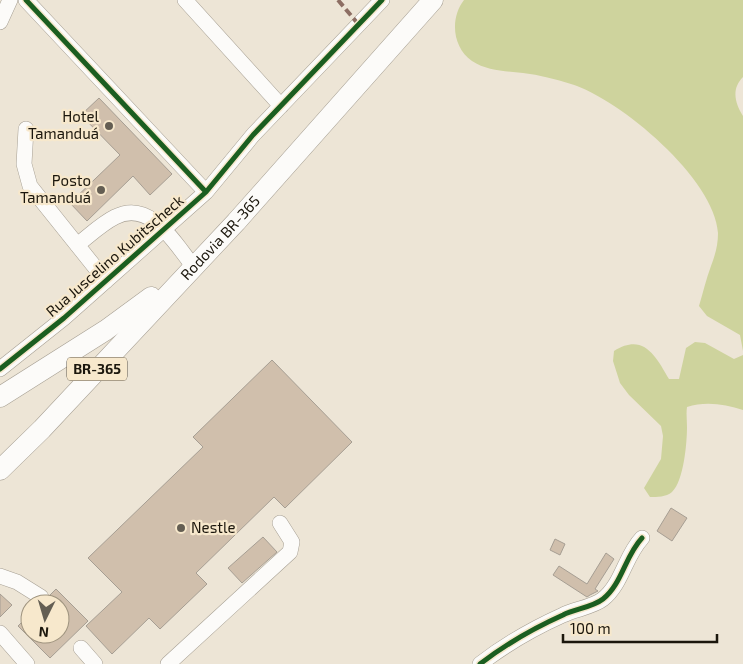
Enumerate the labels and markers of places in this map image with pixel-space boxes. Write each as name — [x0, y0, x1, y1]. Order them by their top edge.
place label: Hotel Tamanduá — [28, 107, 100, 142]
marker: Hotel Tamanduá — [103, 120, 115, 132]
place label: Posto Tamanduá — [20, 171, 91, 206]
marker: Posto Tamanduá — [95, 184, 107, 196]
place label: Nestle — [191, 518, 235, 536]
marker: Nestle — [175, 522, 187, 534]

